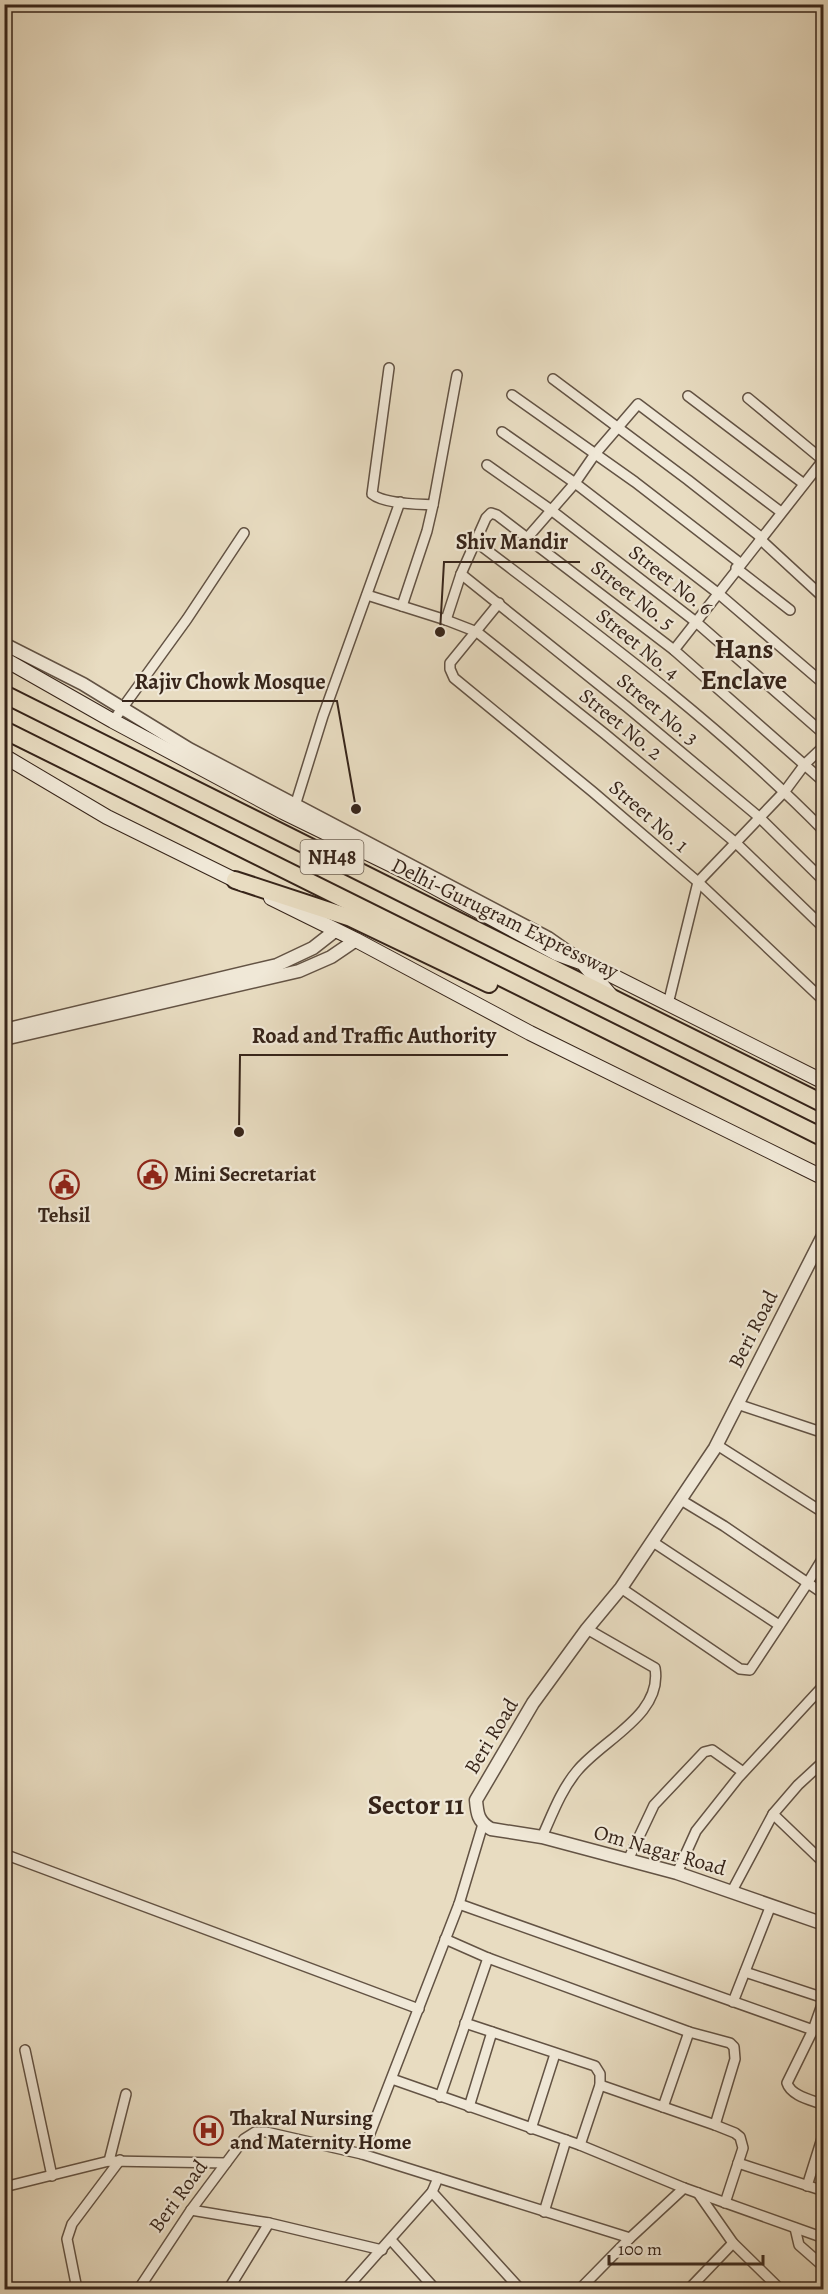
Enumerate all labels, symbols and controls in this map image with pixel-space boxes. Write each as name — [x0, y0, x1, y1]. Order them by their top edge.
callout: Shiv Mandir — [444, 522, 580, 562]
text: Shiv Mandir — [456, 527, 568, 557]
street label: Street No. 6 — [623, 538, 719, 622]
street label: Street No. 5 — [585, 553, 681, 637]
street label: Street No. 4 — [590, 602, 686, 686]
district label: Hans Enclave — [701, 631, 787, 698]
callout: Rajiv Chowk Mosque — [122, 661, 337, 701]
street label: Street No. 3 — [611, 666, 705, 752]
text: Rajiv Chowk Mosque — [134, 667, 326, 697]
street label: Street No. 2 — [573, 682, 669, 766]
street label: Street No. 1 — [603, 773, 695, 859]
road number: NH48 — [300, 840, 364, 874]
street label: Delhi-Gurugram Expressway — [387, 851, 624, 986]
callout: Road and Traffic Authority — [240, 1015, 508, 1055]
text: Road and Traffic Authority — [252, 1021, 497, 1051]
public building icon: Mini Secretariat — [137, 1158, 169, 1190]
place label: Mini Secretariat — [174, 1160, 316, 1188]
public building icon: Tehsil — [48, 1168, 80, 1200]
place label: Tehsil — [38, 1201, 91, 1229]
street label: Beri Road — [722, 1285, 785, 1373]
street label: Beri Road — [457, 1692, 525, 1779]
district label: Sector 11 — [368, 1787, 464, 1823]
street label: Om Nagar Road — [590, 1818, 730, 1882]
place label: Thakral Nursing and Maternity Home — [230, 2104, 412, 2156]
hospital icon: Thakral Nursing and Maternity Home — [193, 2114, 225, 2146]
street label: Beri Road — [142, 2153, 214, 2238]
scale bar — [609, 2228, 764, 2266]
text: 100 m — [618, 2237, 662, 2261]

